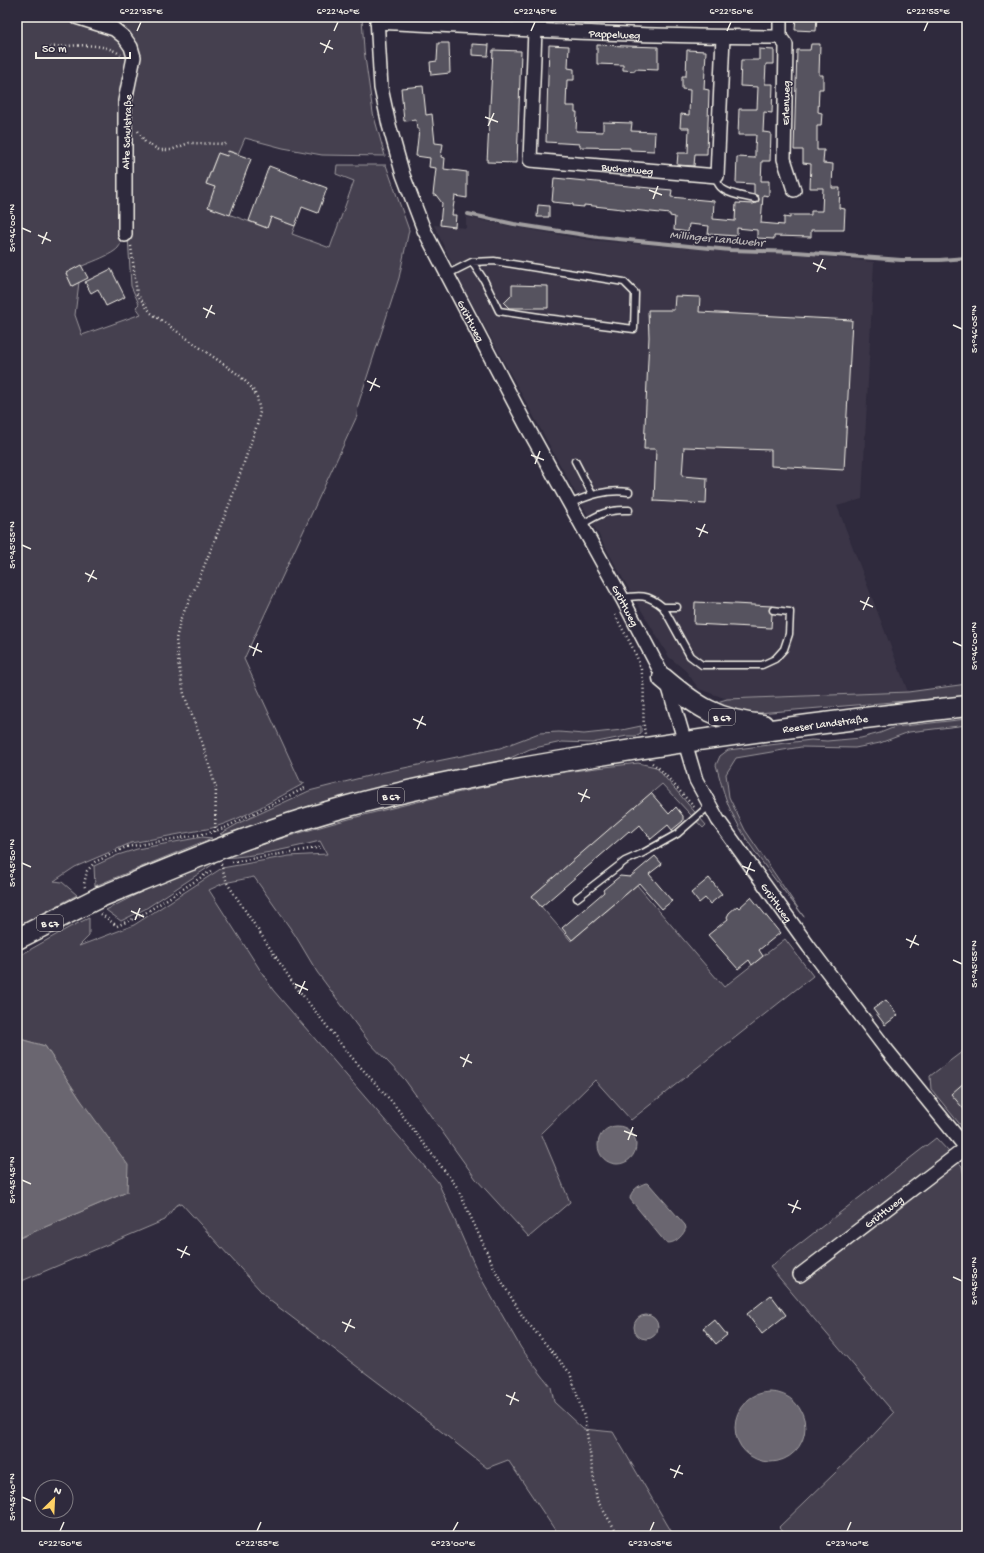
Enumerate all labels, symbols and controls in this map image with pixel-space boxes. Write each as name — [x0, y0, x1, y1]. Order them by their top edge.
text: 6°22'35"E — [120, 6, 163, 18]
text: 6°22'40"E — [317, 6, 360, 18]
text: 6°22'45"E — [514, 6, 557, 18]
text: 6°22'50"E — [709, 6, 753, 18]
text: 6°22'55"E — [907, 6, 950, 18]
street label: Pappelweg — [588, 29, 641, 43]
scale bar — [36, 34, 130, 60]
text: 50 m — [42, 43, 67, 57]
street label: Erlenweg — [781, 81, 793, 125]
street label: Alte Schulstraße — [121, 94, 135, 170]
street label: Buchenweg — [600, 162, 654, 179]
text: 51°46'00"N — [7, 203, 19, 252]
water label: Millinger Landwehr — [669, 229, 767, 251]
street label: Grüttweg — [454, 299, 485, 344]
text: 51°46'05"N — [969, 305, 981, 353]
text: 51°45'55"N — [7, 521, 19, 569]
street label: Grüttweg — [608, 583, 640, 629]
text: 51°46'00"N — [969, 621, 981, 670]
road number: B 67 — [709, 709, 735, 725]
street label: Reeser Landstraße — [782, 714, 869, 736]
road number: B 67 — [378, 788, 404, 804]
text: 51°45'50"N — [7, 839, 19, 887]
street label: Grüttweg — [757, 881, 793, 925]
road number: B 67 — [37, 915, 63, 931]
text: 51°45'55"N — [969, 940, 981, 988]
text: 51°45'45"N — [7, 1156, 19, 1204]
street label: Grüttweg — [863, 1194, 906, 1231]
text: 51°45'50"N — [969, 1257, 981, 1305]
text: 51°45'40"N — [7, 1473, 19, 1521]
north arrow — [34, 1479, 74, 1519]
text: N — [52, 1485, 63, 1499]
text: 6°22'50"E — [38, 1538, 82, 1550]
text: 6°22'55"E — [236, 1538, 279, 1550]
text: 6°23'00"E — [431, 1538, 476, 1550]
text: 6°23'05"E — [628, 1538, 673, 1550]
text: 6°23'10"E — [826, 1538, 869, 1550]

